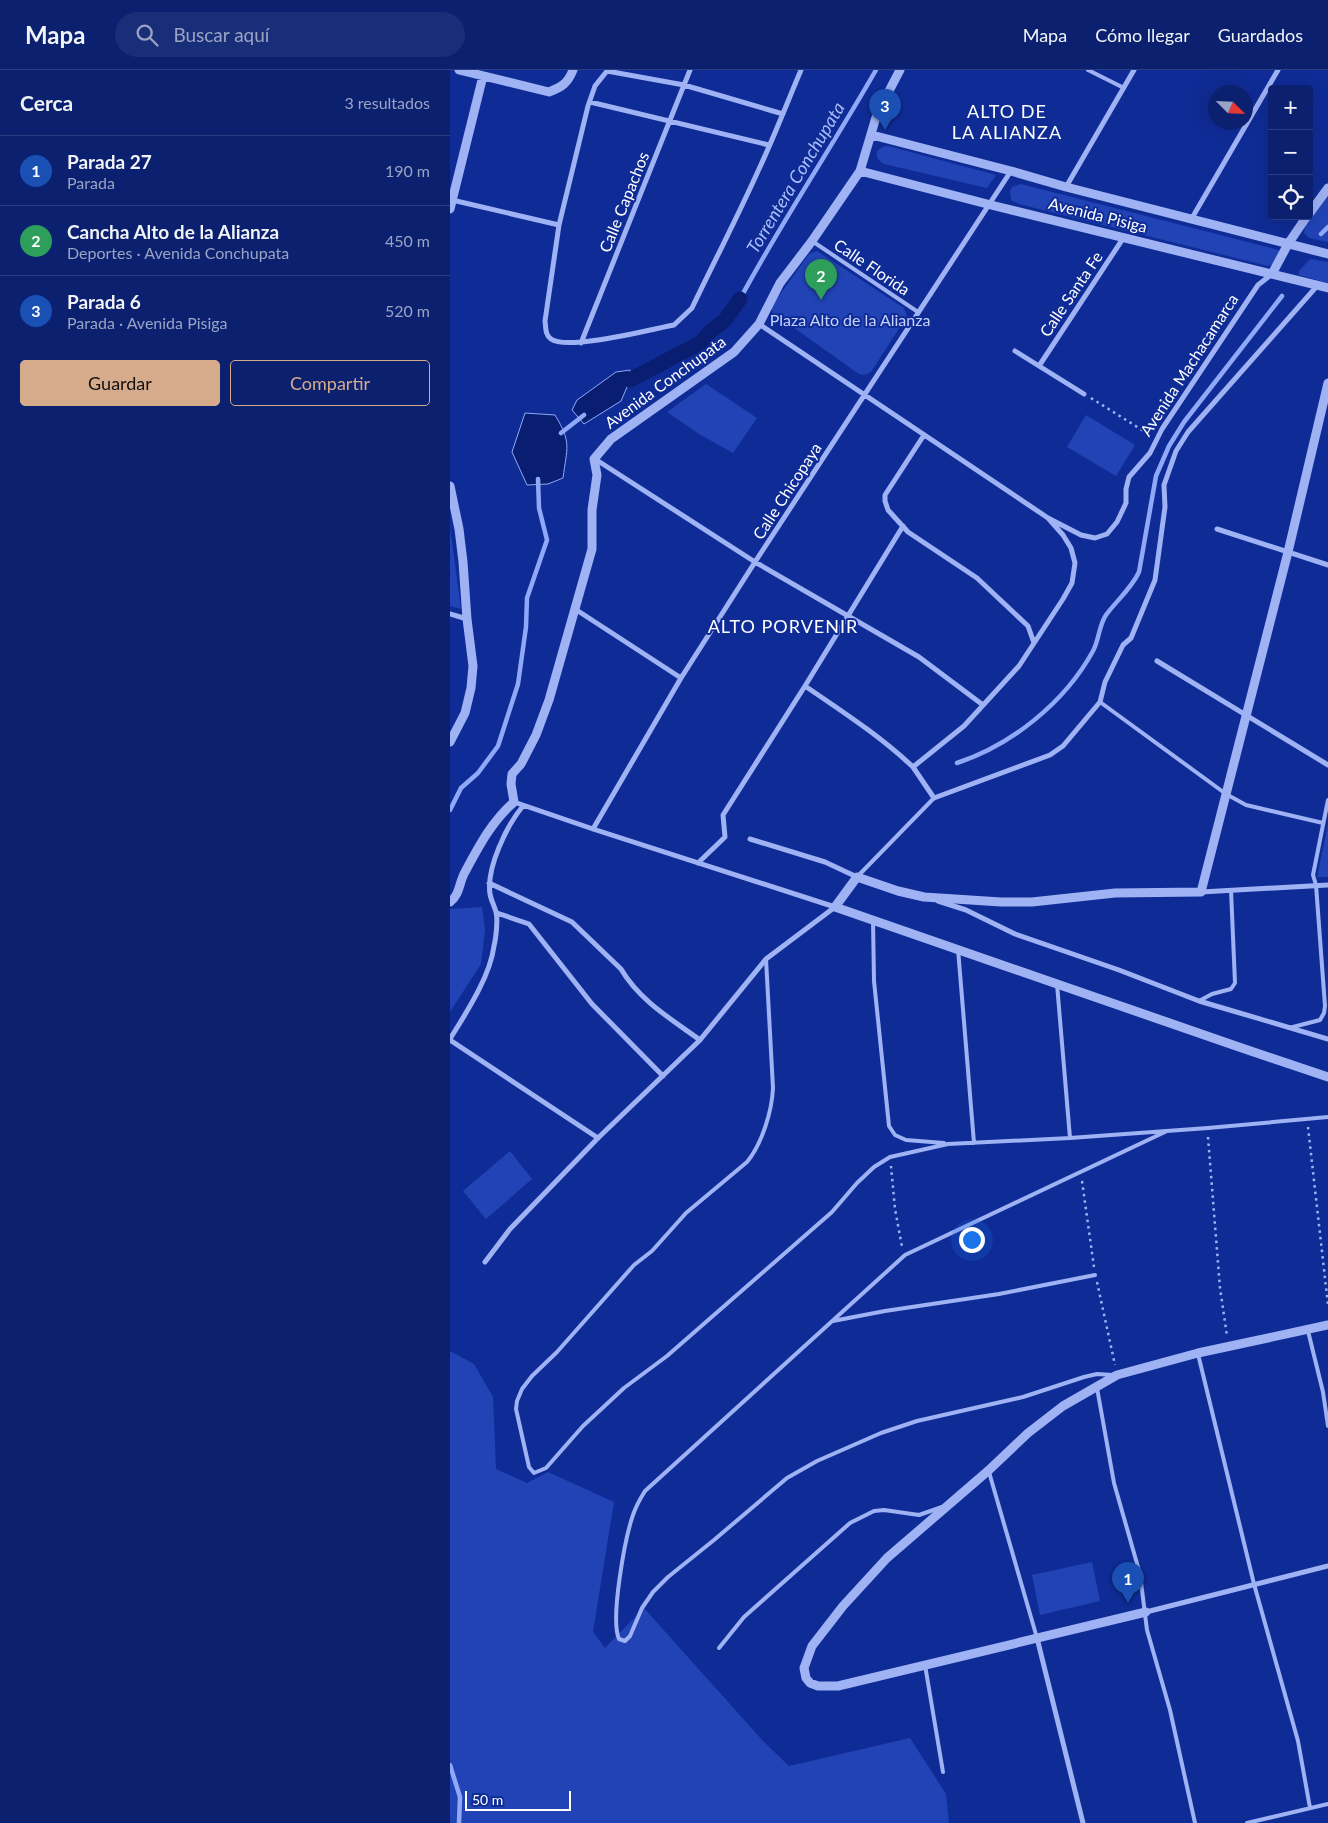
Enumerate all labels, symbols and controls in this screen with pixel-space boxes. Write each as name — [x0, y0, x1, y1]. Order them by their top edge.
search box — [115, 12, 465, 57]
text: Mapa — [25, 20, 85, 49]
icon: search — [133, 21, 161, 49]
text: Buscar aquí — [173, 23, 269, 46]
text: Mapa — [1023, 24, 1067, 46]
text: Cómo llegar — [1095, 24, 1190, 46]
text: Guardados — [1218, 24, 1303, 46]
north arrow — [1208, 85, 1253, 130]
map controls — [1268, 85, 1313, 220]
button: + — [1268, 85, 1313, 130]
pin: 3 — [869, 89, 901, 130]
text: Cerca — [20, 90, 73, 115]
text: 3 resultados — [344, 93, 430, 112]
water label: Torrentera Conchupata — [741, 98, 849, 257]
district label: ALTO DE LA ALIANZA — [952, 100, 1062, 143]
button: − — [1268, 130, 1313, 175]
street label: Calle Capachos — [595, 149, 652, 255]
text: Parada 27 — [67, 150, 152, 173]
text: 1 — [31, 161, 41, 180]
text: 190 m — [385, 161, 430, 180]
text: Parada — [67, 173, 115, 192]
button: locate — [1268, 175, 1313, 220]
street label: Avenida Pisiga — [1047, 193, 1149, 236]
text: Cancha Alto de la Alianza — [67, 220, 279, 243]
text: 2 — [31, 231, 41, 250]
text: 450 m — [385, 231, 430, 250]
street label: Calle Florida — [831, 234, 914, 299]
text: Deportes · Avenida Conchupata — [67, 243, 289, 262]
street label: Calle Santa Fe — [1035, 248, 1106, 340]
pin: 2 — [805, 259, 837, 300]
text: Parada 6 — [67, 290, 141, 313]
street label: Avenida Machacamarca — [1136, 290, 1242, 439]
text: 3 — [31, 301, 41, 320]
text: 520 m — [385, 301, 430, 320]
park label: Plaza Alto de la Alianza — [770, 310, 930, 329]
text: Parada · Avenida Pisiga — [67, 313, 228, 332]
street label: Avenida Conchupata — [600, 331, 729, 432]
button: Guardar — [20, 360, 220, 406]
button: Compartir — [230, 360, 430, 406]
street label: Calle Chicopaya — [748, 439, 825, 543]
district label: ALTO PORVENIR — [708, 615, 858, 637]
your location — [959, 1227, 985, 1253]
pin: 1 — [1112, 1562, 1144, 1603]
scale bar — [465, 1788, 571, 1811]
text: 50 m — [472, 1791, 503, 1808]

